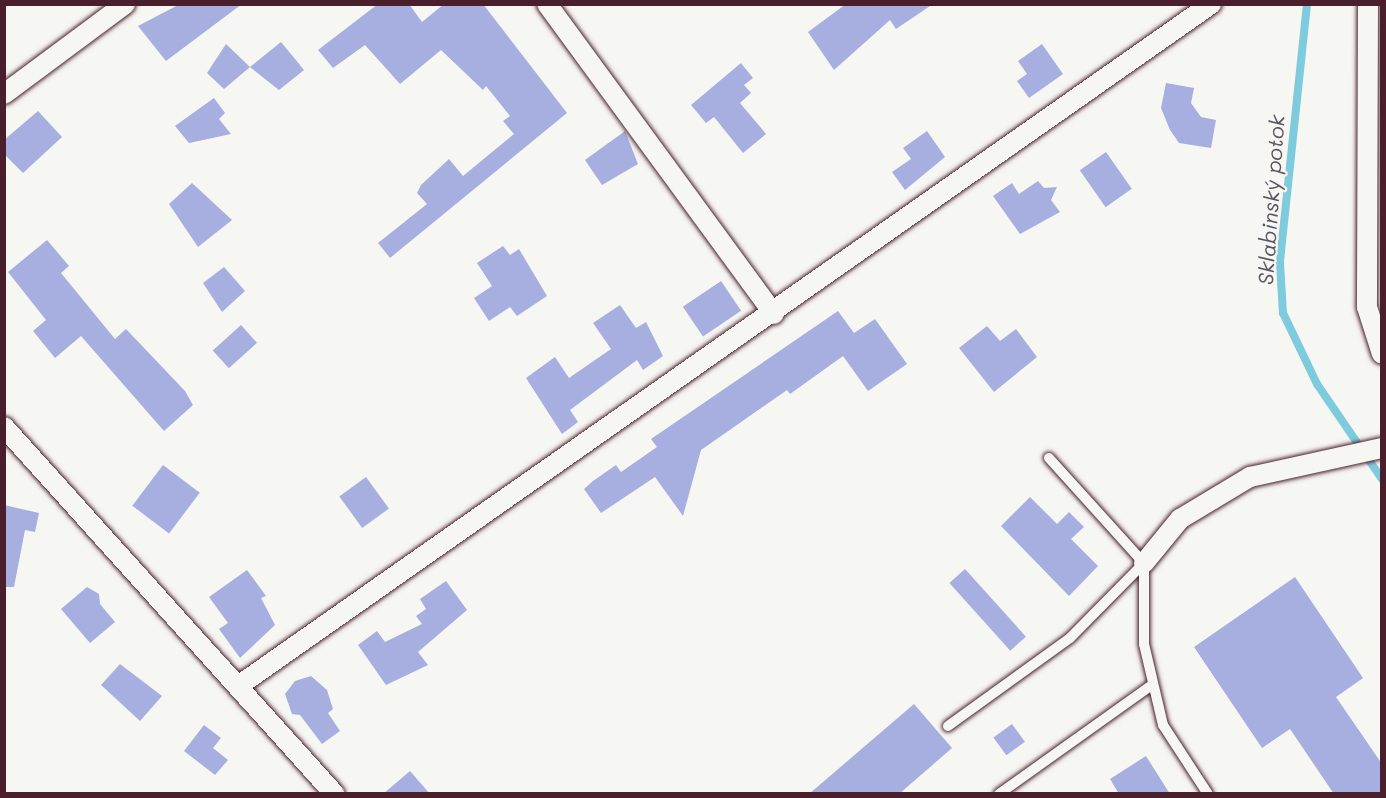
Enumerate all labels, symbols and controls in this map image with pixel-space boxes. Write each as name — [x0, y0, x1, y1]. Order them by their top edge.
water label: Sklabinský potok — [1252, 114, 1290, 286]

